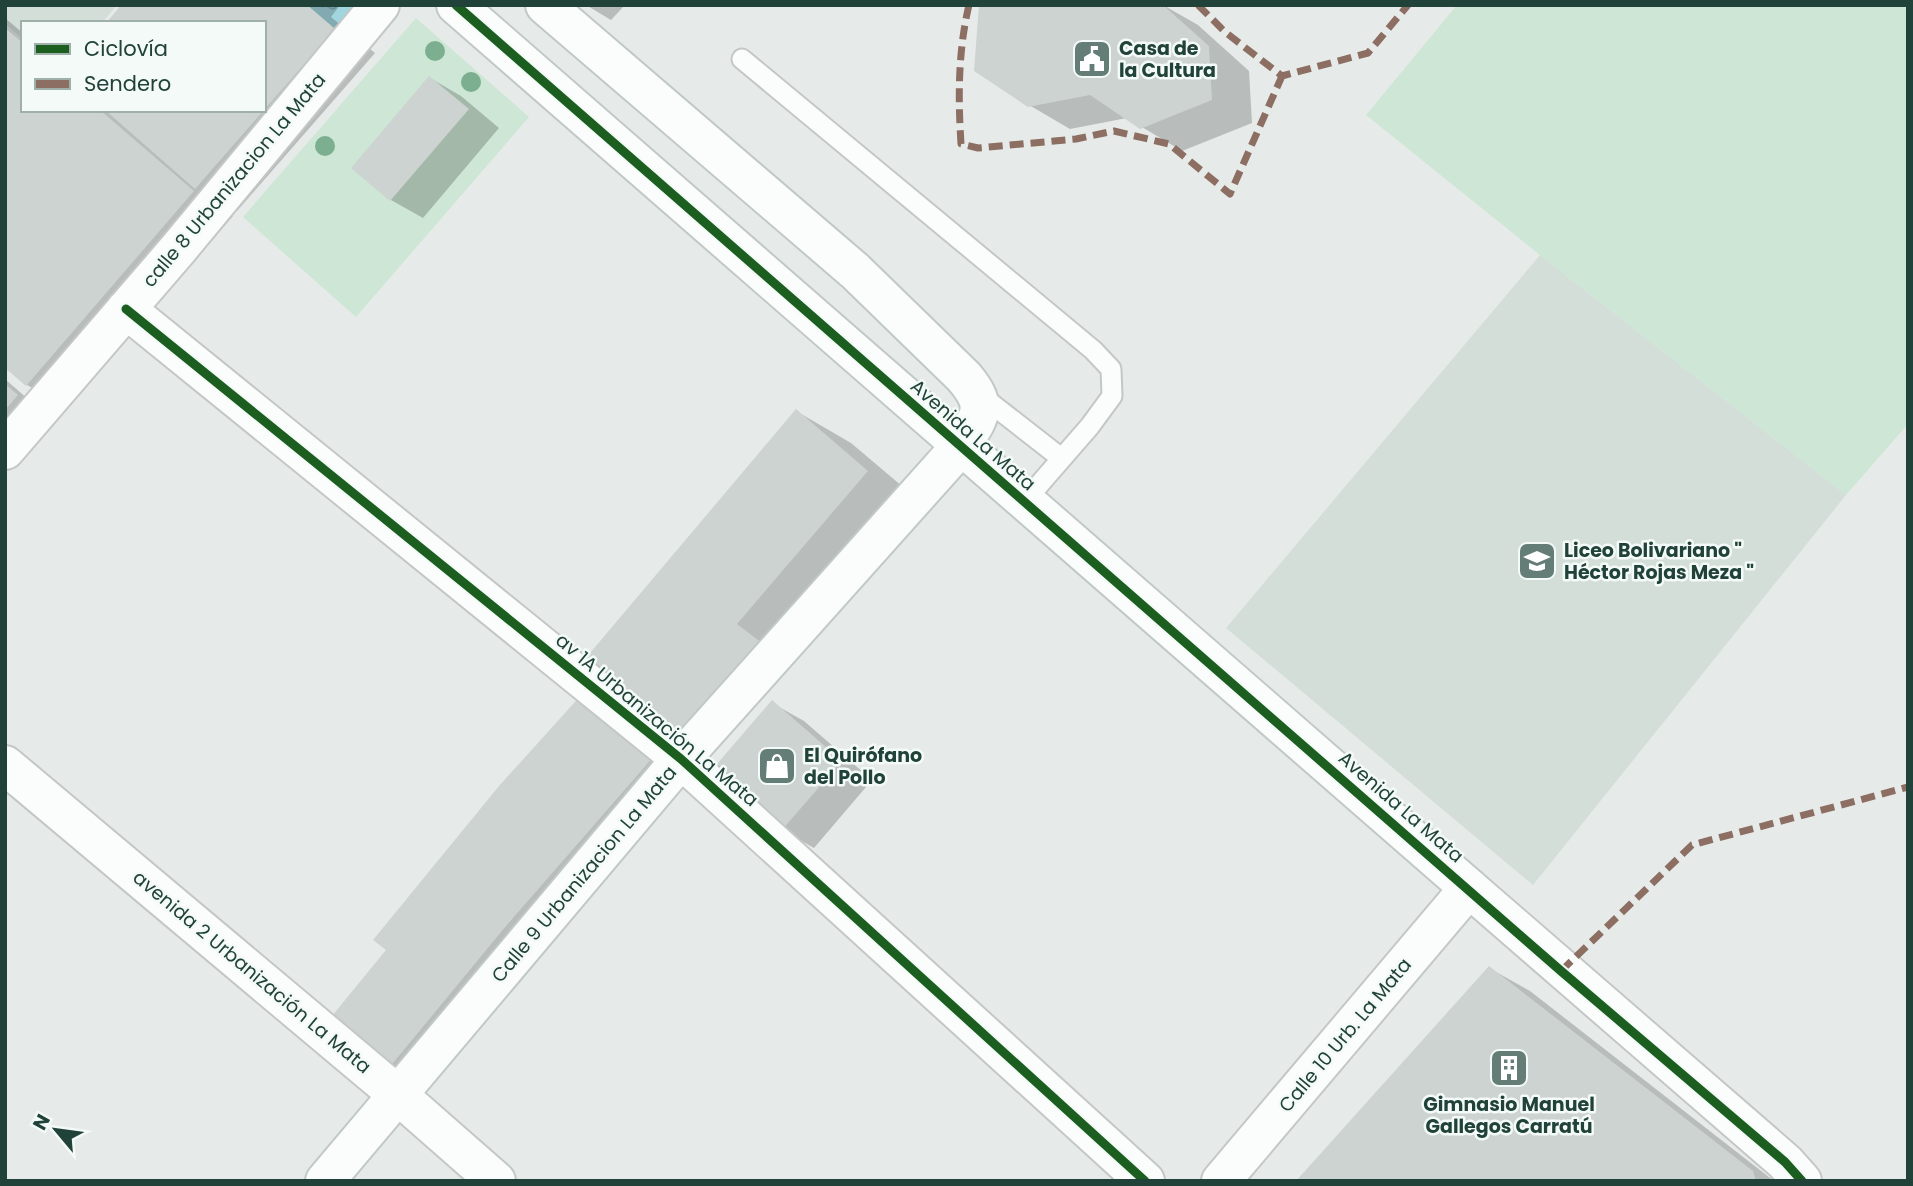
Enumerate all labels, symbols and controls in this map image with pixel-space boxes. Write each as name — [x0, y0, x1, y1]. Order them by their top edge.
legend — [21, 21, 266, 112]
text: Ciclovía — [84, 34, 168, 63]
place label: Casa de la Cultura — [1119, 35, 1216, 84]
public building icon: Casa de la Cultura — [1071, 38, 1113, 80]
street label: calle 8 Urbanizacion La Mata — [136, 67, 332, 293]
text: Sendero — [84, 69, 171, 98]
street label: Avenida La Mata — [905, 373, 1041, 497]
place label: Liceo Bolivariano " Héctor Rojas Meza " — [1564, 537, 1754, 586]
school or university icon: Liceo Bolivariano " Héctor Rojas Meza " — [1516, 540, 1558, 582]
street label: av 1A Urbanización La Mata — [550, 627, 764, 813]
place label: El Quirófano del Pollo — [804, 742, 922, 791]
shop icon: El Quirófano del Pollo — [756, 745, 798, 787]
street label: Avenida La Mata — [1333, 745, 1469, 869]
street label: Calle 9 Urbanizacion La Mata — [485, 760, 683, 988]
street label: avenida 2 Urbanización La Mata — [127, 864, 377, 1080]
street label: Calle 10 Urb. La Mata — [1272, 952, 1418, 1118]
building icon: Gimnasio Manuel Gallegos Carratú — [1488, 1047, 1530, 1089]
place label: Gimnasio Manuel Gallegos Carratú — [1423, 1091, 1595, 1140]
north arrow — [21, 1095, 91, 1165]
text: N — [26, 1109, 57, 1135]

